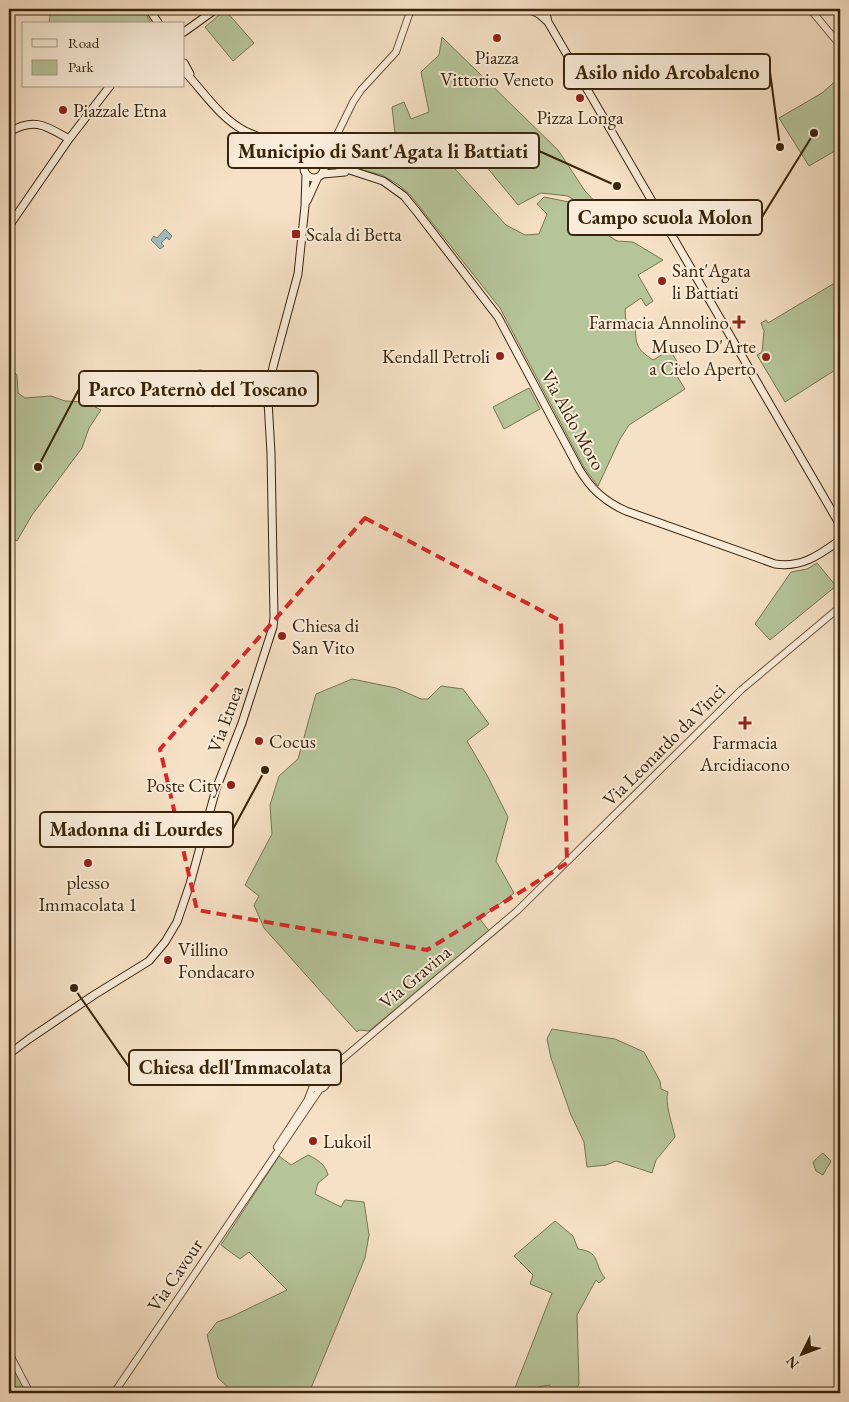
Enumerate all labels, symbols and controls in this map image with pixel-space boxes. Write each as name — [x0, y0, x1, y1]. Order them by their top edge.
legend — [22, 22, 185, 88]
marker: Piazza Vittorio Veneto — [491, 32, 503, 44]
text: Road — [68, 33, 100, 52]
place label: Piazza Vittorio Veneto — [440, 45, 554, 92]
callout: Asilo nido Arcobaleno — [564, 54, 770, 89]
text: Park — [68, 57, 95, 76]
text: Asilo nido Arcobaleno — [573, 59, 760, 85]
marker: Pizza Longa — [574, 92, 586, 104]
place label: Piazzale Etna — [73, 98, 167, 123]
marker: Piazzale Etna — [57, 104, 69, 116]
place label: Pizza Longa — [536, 105, 624, 130]
callout: Municipio di Sant'Agata li Battiati — [228, 133, 539, 168]
text: Municipio di Sant'Agata li Battiati — [238, 138, 528, 164]
callout: Campo scuola Molon — [568, 200, 762, 235]
text: Campo scuola Molon — [578, 204, 752, 230]
place label: Scala di Betta — [306, 222, 402, 247]
marker: Scala di Betta — [290, 228, 302, 240]
place label: Sant'Agata li Battiati — [672, 258, 751, 305]
marker: Sant'Agata li Battiati — [656, 275, 668, 287]
place label: Farmacia Annolino — [589, 310, 729, 335]
marker: Farmacia Annolino — [733, 316, 745, 328]
place label: Museo D'Arte a Cielo Aperto — [649, 334, 756, 381]
place label: Kendall Petroli — [382, 344, 490, 369]
marker: Kendall Petroli — [494, 350, 506, 362]
marker: Museo D'Arte a Cielo Aperto — [760, 351, 772, 363]
street label: Via Aldo Moro — [535, 365, 611, 475]
callout: Parco Paternò del Toscano — [79, 371, 318, 406]
text: Parco Paternò del Toscano — [89, 376, 307, 402]
place label: Chiesa di San Vito — [292, 613, 359, 660]
marker: Chiesa di San Vito — [276, 630, 288, 642]
street label: Via Leonardo da Vinci — [597, 678, 731, 812]
street label: Via Etnea — [201, 682, 249, 756]
marker: Farmacia Arcidiacono — [739, 717, 751, 729]
place label: Cocus — [269, 729, 316, 754]
place label: Farmacia Arcidiacono — [699, 730, 790, 777]
marker: Cocus — [253, 735, 265, 747]
place label: Poste City — [146, 773, 222, 798]
marker: Poste City — [225, 779, 237, 791]
callout: Madonna di Lourdes — [40, 812, 233, 847]
text: Madonna di Lourdes — [50, 816, 222, 842]
marker: plesso Immacolata 1 — [82, 857, 94, 869]
place label: plesso Immacolata 1 — [39, 870, 137, 917]
place label: Villino Fondacaro — [178, 937, 255, 984]
street label: Via Gravina — [374, 939, 456, 1014]
marker: Villino Fondacaro — [162, 954, 174, 966]
callout: Chiesa dell'Immacolata — [129, 1050, 341, 1085]
text: Chiesa dell'Immacolata — [139, 1054, 331, 1080]
place label: Lukoil — [323, 1129, 372, 1154]
marker: Lukoil — [307, 1135, 319, 1147]
street label: Via Cavour — [142, 1233, 209, 1316]
north arrow — [776, 1330, 826, 1380]
text: N — [781, 1352, 803, 1373]

